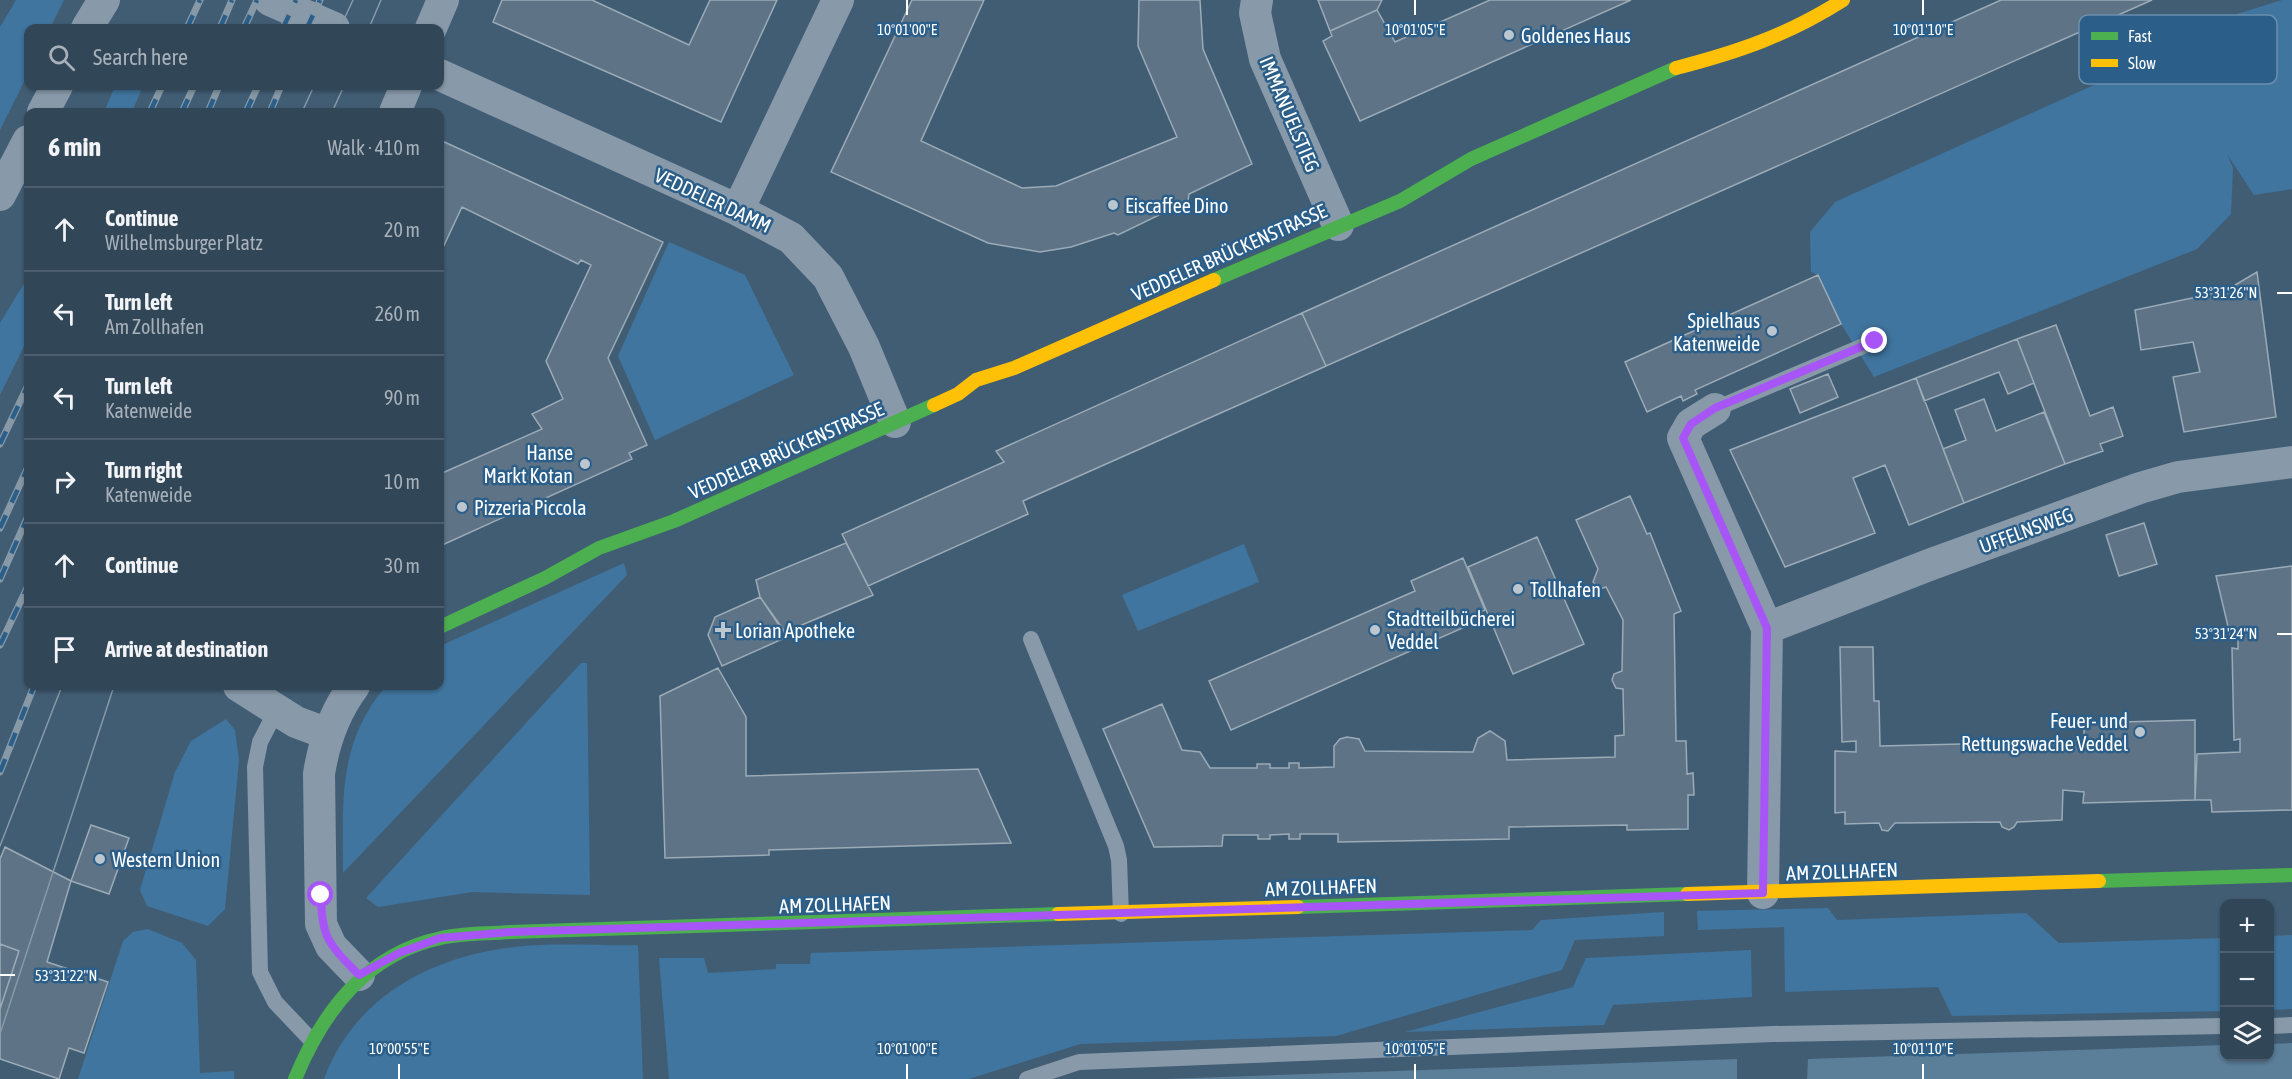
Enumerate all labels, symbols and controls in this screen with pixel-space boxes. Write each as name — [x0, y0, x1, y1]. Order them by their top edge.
legend — [2079, 15, 2277, 84]
text: 10°01'00"E — [877, 21, 938, 38]
text: 10°01'05"E — [1385, 21, 1446, 38]
text: 10°01'10"E — [1893, 21, 1954, 38]
search box — [24, 24, 444, 90]
place label: Goldenes Haus — [1521, 24, 1631, 47]
text: Fast — [2128, 27, 2152, 45]
marker: Goldenes Haus — [1502, 28, 1516, 42]
icon: search — [45, 41, 78, 74]
text: Search here — [93, 44, 188, 70]
street label: IMMANUELSTIEG — [1255, 53, 1325, 175]
text: Slow — [2128, 54, 2156, 72]
text: 6 min — [48, 132, 101, 162]
text: Walk · 410 m — [328, 136, 420, 159]
street label: VEDDELER DAMM — [651, 163, 775, 237]
place label: Eiscaffee Dino — [1125, 194, 1228, 217]
marker: Eiscaffee Dino — [1106, 198, 1120, 212]
street label: VEDDELER BRÜCKENSTRASSE — [1128, 198, 1330, 305]
text: Continue — [105, 205, 179, 231]
icon: ahead — [48, 213, 81, 246]
text: 20 m — [384, 218, 420, 241]
text: Wilhelmsburger Platz — [105, 231, 263, 254]
text: 53°31'26"N — [2195, 284, 2257, 301]
text: Turn left — [105, 289, 172, 315]
icon: left — [48, 297, 81, 330]
text: 260 m — [375, 302, 420, 325]
place label: Spielhaus Katenweide — [1673, 309, 1760, 355]
text: Am Zollhafen — [105, 315, 204, 338]
marker: Spielhaus Katenweide — [1765, 324, 1779, 338]
route end — [1861, 327, 1887, 353]
text: Turn left — [105, 373, 172, 399]
icon: left — [48, 381, 81, 414]
text: 90 m — [384, 386, 420, 409]
street label: VEDDELER BRÜCKENSTRASSE — [685, 396, 887, 503]
text: Katenweide — [105, 399, 192, 422]
place label: Hanse Markt Kotan — [484, 441, 573, 487]
text: Turn right — [105, 457, 182, 483]
marker: Hanse Markt Kotan — [578, 457, 592, 471]
icon: right — [48, 465, 81, 498]
text: 10 m — [384, 470, 420, 493]
text: Katenweide — [105, 483, 192, 506]
place label: Pizzeria Piccola — [474, 496, 587, 519]
marker: Pizzeria Piccola — [455, 500, 469, 514]
street label: UFFELNSWEG — [1976, 502, 2076, 558]
icon: ahead — [48, 549, 81, 582]
text: Continue — [105, 552, 179, 578]
text: 30 m — [384, 554, 420, 577]
place label: Tollhafen — [1530, 578, 1601, 601]
marker: Tollhafen — [1511, 582, 1525, 596]
place label: Stadtteilbücherei Veddel — [1387, 607, 1515, 653]
place label: Lorian Apotheke — [735, 619, 855, 642]
marker: Lorian Apotheke — [716, 623, 730, 637]
marker: Stadtteilbücherei Veddel — [1368, 623, 1382, 637]
text: 53°31'24"N — [2195, 625, 2257, 642]
icon: arrive — [48, 633, 81, 666]
text: Arrive at destination — [105, 636, 268, 662]
place label: Feuer- und Rettungswache Veddel — [1961, 709, 2129, 755]
marker: Feuer- und Rettungswache Veddel — [2133, 725, 2147, 739]
place label: Western Union — [112, 848, 220, 871]
marker: Western Union — [93, 852, 107, 866]
street label: AM ZOLLHAFEN — [1786, 858, 1898, 884]
street label: AM ZOLLHAFEN — [1265, 874, 1377, 900]
route start — [307, 881, 333, 907]
street label: AM ZOLLHAFEN — [779, 891, 891, 917]
map controls — [2220, 899, 2274, 1061]
button: + — [2220, 899, 2274, 953]
button: − — [2220, 953, 2274, 1007]
text: 53°31'22"N — [35, 967, 97, 984]
button: layers — [2220, 1007, 2274, 1061]
text: 10°00'55"E — [369, 1040, 430, 1057]
text: 10°01'00"E — [877, 1040, 938, 1057]
text: 10°01'05"E — [1385, 1040, 1446, 1057]
text: 10°01'10"E — [1893, 1040, 1954, 1057]

